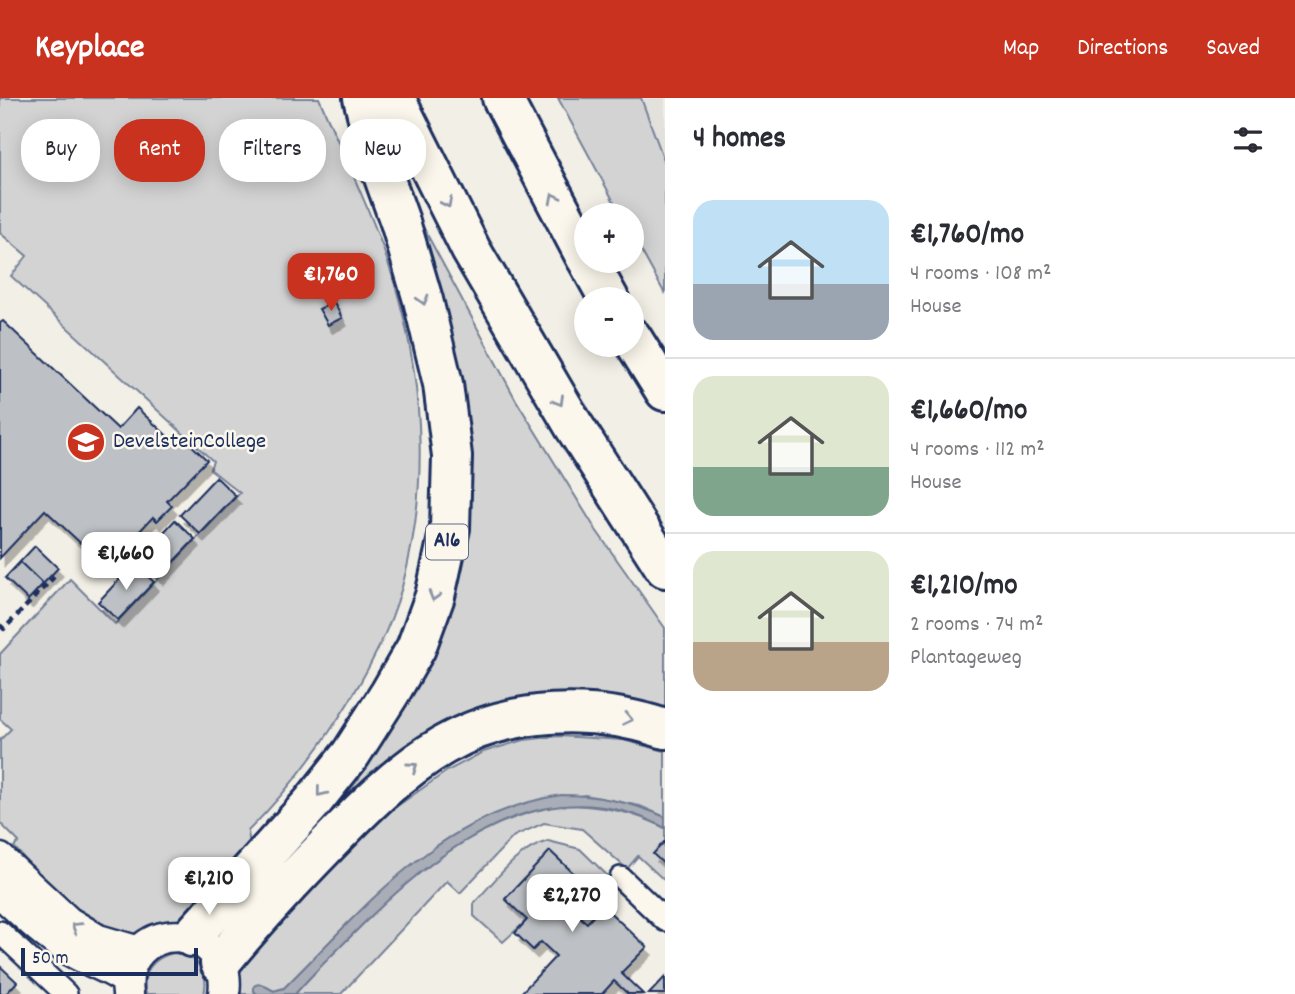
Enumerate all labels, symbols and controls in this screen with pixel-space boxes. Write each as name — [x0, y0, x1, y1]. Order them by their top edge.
text: Keyplace — [35, 26, 144, 73]
text: Map — [1003, 32, 1039, 66]
text: Directions — [1077, 32, 1168, 66]
text: Saved — [1206, 32, 1260, 66]
chip: Buy — [21, 119, 100, 182]
chip: Rent — [114, 119, 205, 182]
chip: Filters — [219, 119, 326, 182]
chip: New — [340, 119, 426, 182]
text: 4 homes — [693, 119, 786, 162]
icon: filters — [1229, 121, 1267, 159]
one-way arrow — [548, 193, 562, 205]
one-way arrow — [439, 196, 453, 208]
map controls — [574, 203, 644, 357]
button: + — [574, 203, 644, 273]
text: €1,760/mo — [910, 215, 1024, 258]
icon: home — [749, 228, 833, 312]
pin: €1,760 — [274, 254, 388, 313]
text: 4 rooms · 108 m² — [910, 258, 1051, 291]
text: €1,760 — [304, 259, 358, 292]
button: − — [574, 287, 644, 357]
text: House — [910, 291, 962, 324]
one-way arrow — [415, 294, 429, 306]
text: €1,660/mo — [910, 391, 1027, 434]
one-way arrow — [551, 394, 564, 406]
icon: home — [749, 404, 833, 488]
school or university icon: DevelsteinCollege — [65, 421, 107, 463]
place label: DevelsteinCollege — [113, 426, 266, 459]
text: 4 rooms · 112 m² — [910, 434, 1045, 467]
text: House — [910, 467, 962, 500]
road number: A16 — [426, 524, 468, 560]
pin: €1,660 — [69, 532, 183, 592]
text: €1,660 — [97, 538, 155, 571]
text: €1,210/mo — [910, 566, 1018, 609]
icon: home — [749, 579, 833, 663]
one-way arrow — [427, 590, 442, 602]
text: 2 rooms · 74 m² — [910, 609, 1043, 642]
text: Plantageweg — [910, 642, 1022, 675]
one-way arrow — [621, 711, 633, 725]
one-way arrow — [405, 763, 418, 775]
one-way arrow — [316, 784, 329, 796]
pin: €1,210 — [152, 858, 266, 917]
text: €1,210 — [184, 863, 234, 896]
pin: €2,270 — [515, 874, 629, 934]
text: €2,270 — [543, 880, 601, 913]
one-way arrow — [71, 922, 84, 935]
scale bar — [21, 945, 198, 977]
text: 50 m — [32, 946, 69, 973]

